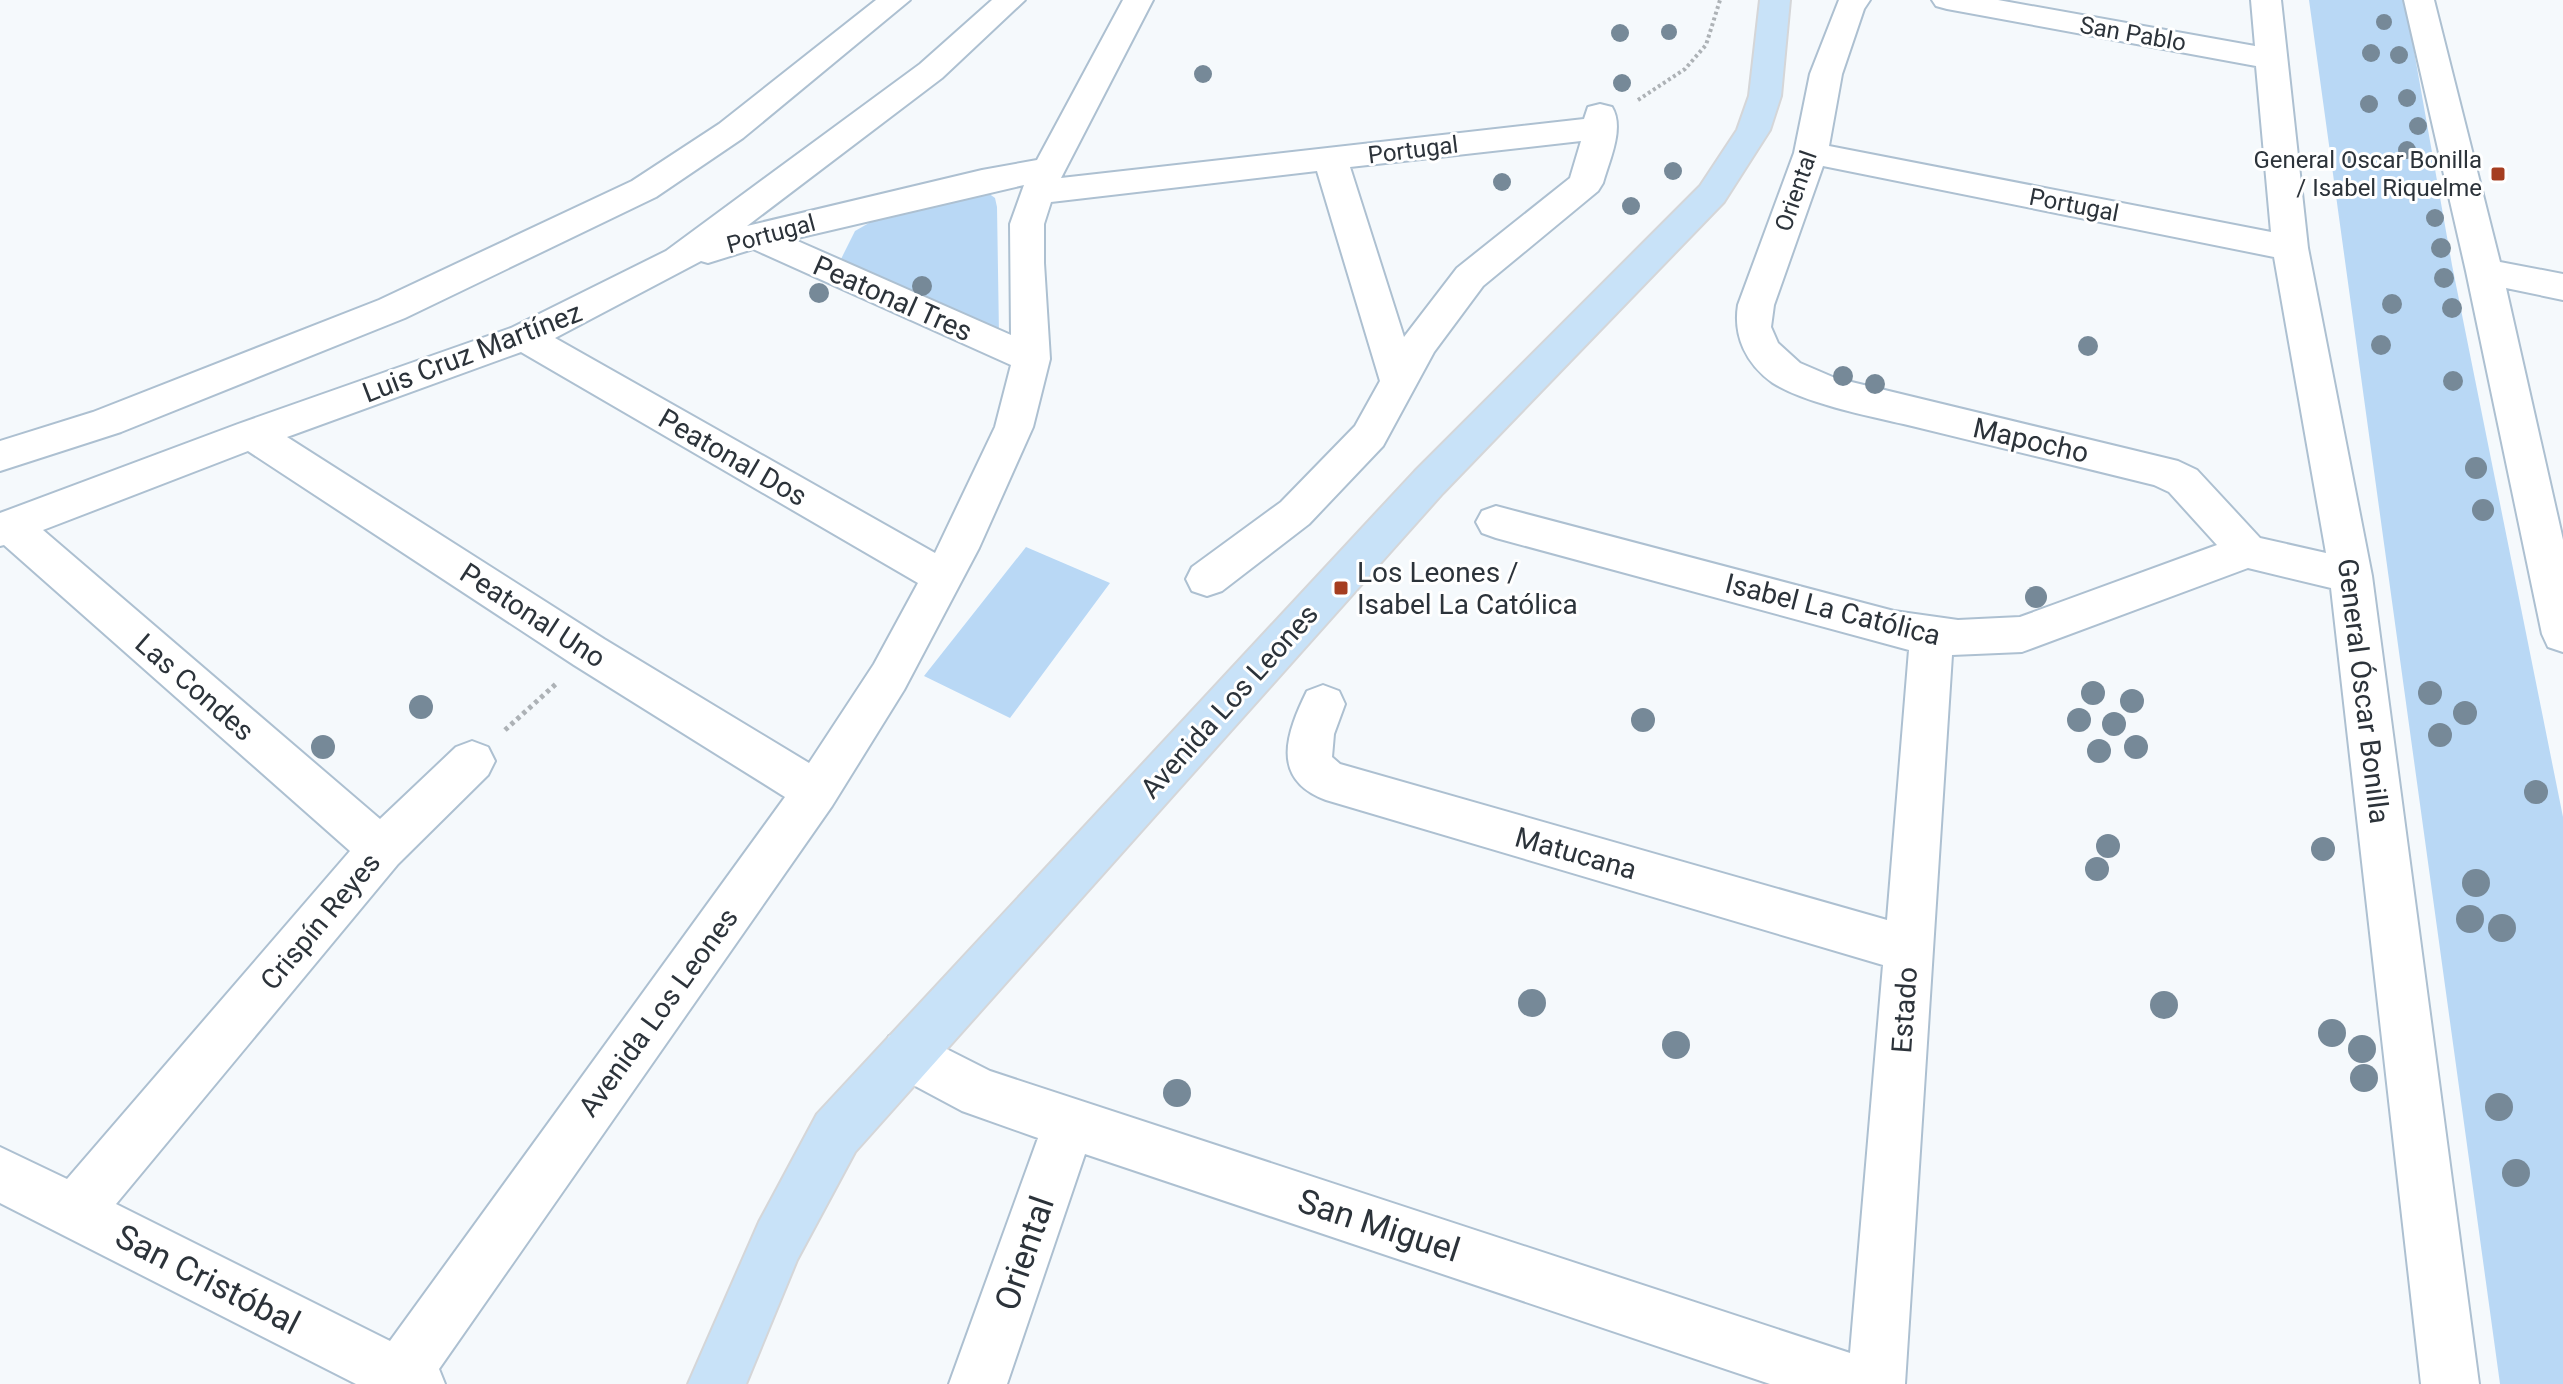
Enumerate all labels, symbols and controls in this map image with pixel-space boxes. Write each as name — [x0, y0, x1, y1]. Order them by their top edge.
street label: San Pablo — [2078, 11, 2188, 57]
street label: Portugal — [1366, 131, 1460, 169]
place label: General Oscar Bonilla / Isabel Riquelme — [2253, 146, 2482, 202]
street label: Oriental — [1769, 147, 1823, 235]
marker: General Oscar Bonilla / Isabel Riquelme — [2489, 165, 2507, 183]
street label: Portugal — [2027, 183, 2121, 227]
street label: Portugal — [724, 209, 818, 259]
street label: Peatonal Tres — [808, 249, 977, 348]
street label: Luis Cruz Martínez — [358, 295, 587, 409]
street label: Peatonal Dos — [653, 402, 813, 513]
street label: Mapocho — [1970, 411, 2092, 470]
street label: Peatonal Uno — [454, 556, 612, 675]
place label: Los Leones / Isabel La Católica — [1357, 556, 1578, 621]
street label: General Óscar Bonilla — [2331, 557, 2396, 825]
street label: Isabel La Católica — [1722, 567, 1944, 652]
marker: Los Leones / Isabel La Católica — [1332, 579, 1350, 597]
street label: Avenida Los Leones — [1134, 598, 1325, 805]
street label: Las Condes — [129, 627, 261, 748]
street label: Matucana — [1511, 820, 1640, 887]
street label: Crispín Reyes — [254, 846, 387, 996]
street label: Avenida Los Leones — [572, 902, 745, 1123]
street label: Estado — [1885, 966, 1924, 1054]
street label: San Miguel — [1293, 1180, 1465, 1270]
street label: Oriental — [986, 1191, 1062, 1315]
street label: San Cristóbal — [109, 1215, 307, 1343]

